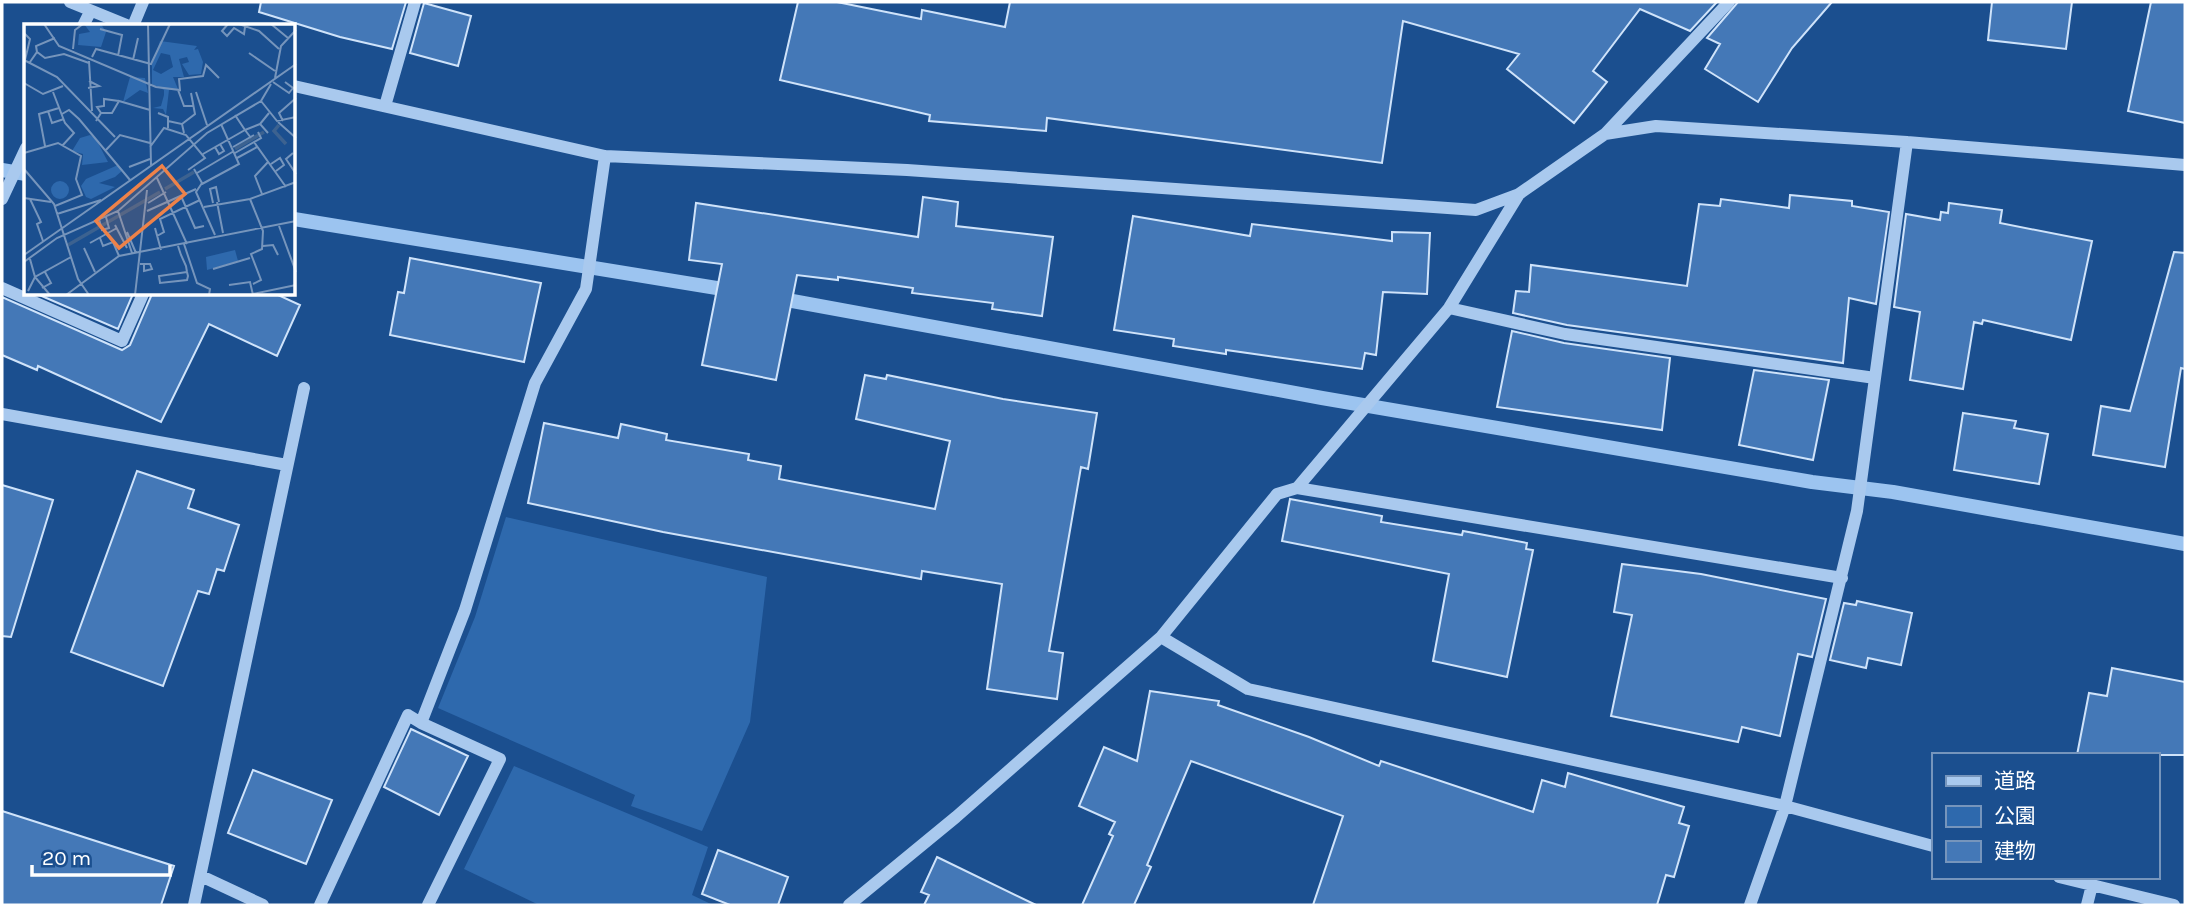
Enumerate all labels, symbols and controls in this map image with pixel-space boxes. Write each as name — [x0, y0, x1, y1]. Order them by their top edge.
inset map — [24, 24, 296, 296]
legend — [1932, 753, 2159, 879]
text: 道路 — [1994, 769, 2036, 793]
text: 公園 — [1994, 804, 2036, 828]
scale bar — [32, 834, 170, 878]
text: 建物 — [1994, 839, 2036, 863]
text: 20 m — [42, 846, 91, 870]

